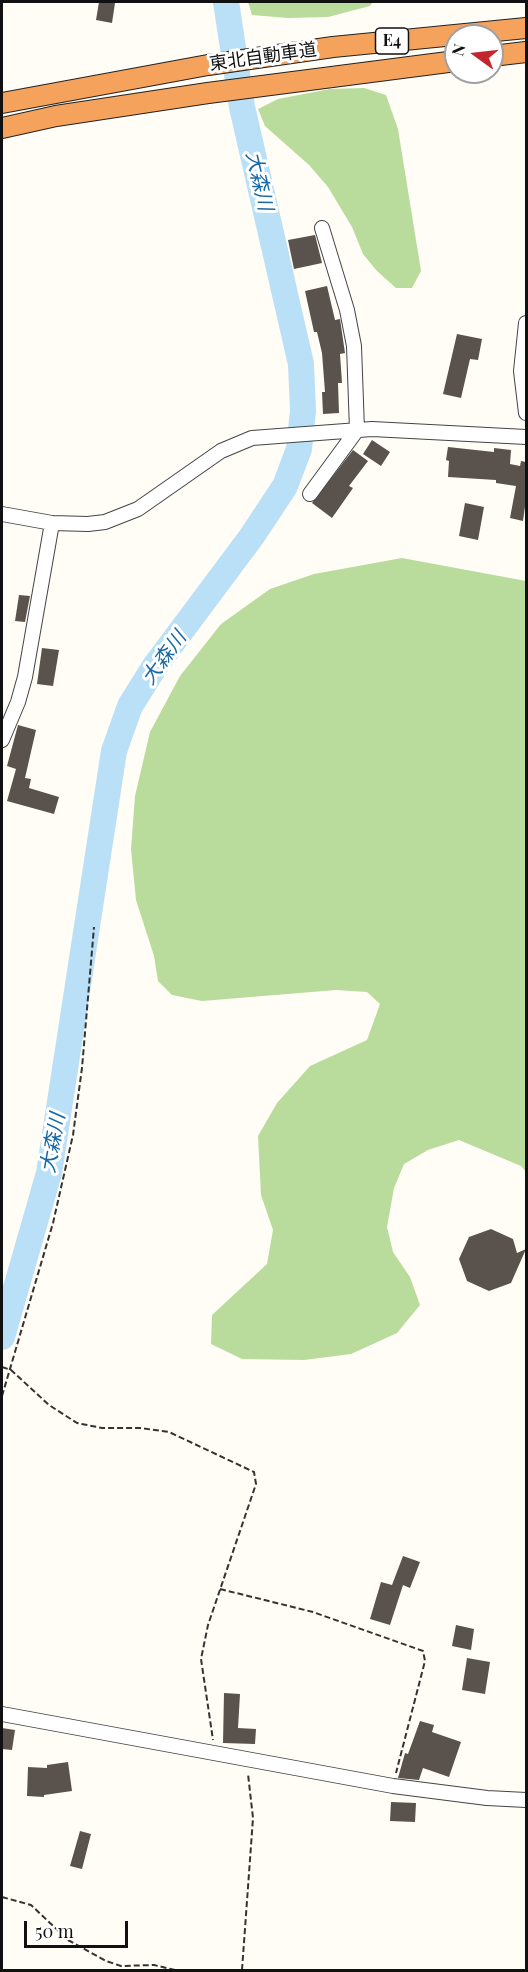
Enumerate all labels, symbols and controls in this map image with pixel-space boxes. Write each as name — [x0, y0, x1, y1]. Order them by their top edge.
north arrow — [444, 24, 504, 84]
road number: E4 — [376, 28, 408, 54]
street label: 東北自動車道 — [208, 39, 318, 75]
text: N — [446, 41, 470, 58]
water label: 大森川 — [241, 149, 277, 213]
water label: 大森川 — [137, 627, 191, 689]
water label: 大森川 — [36, 1111, 70, 1175]
scale bar — [27, 1909, 130, 1947]
text: 50 m — [35, 1919, 74, 1943]

